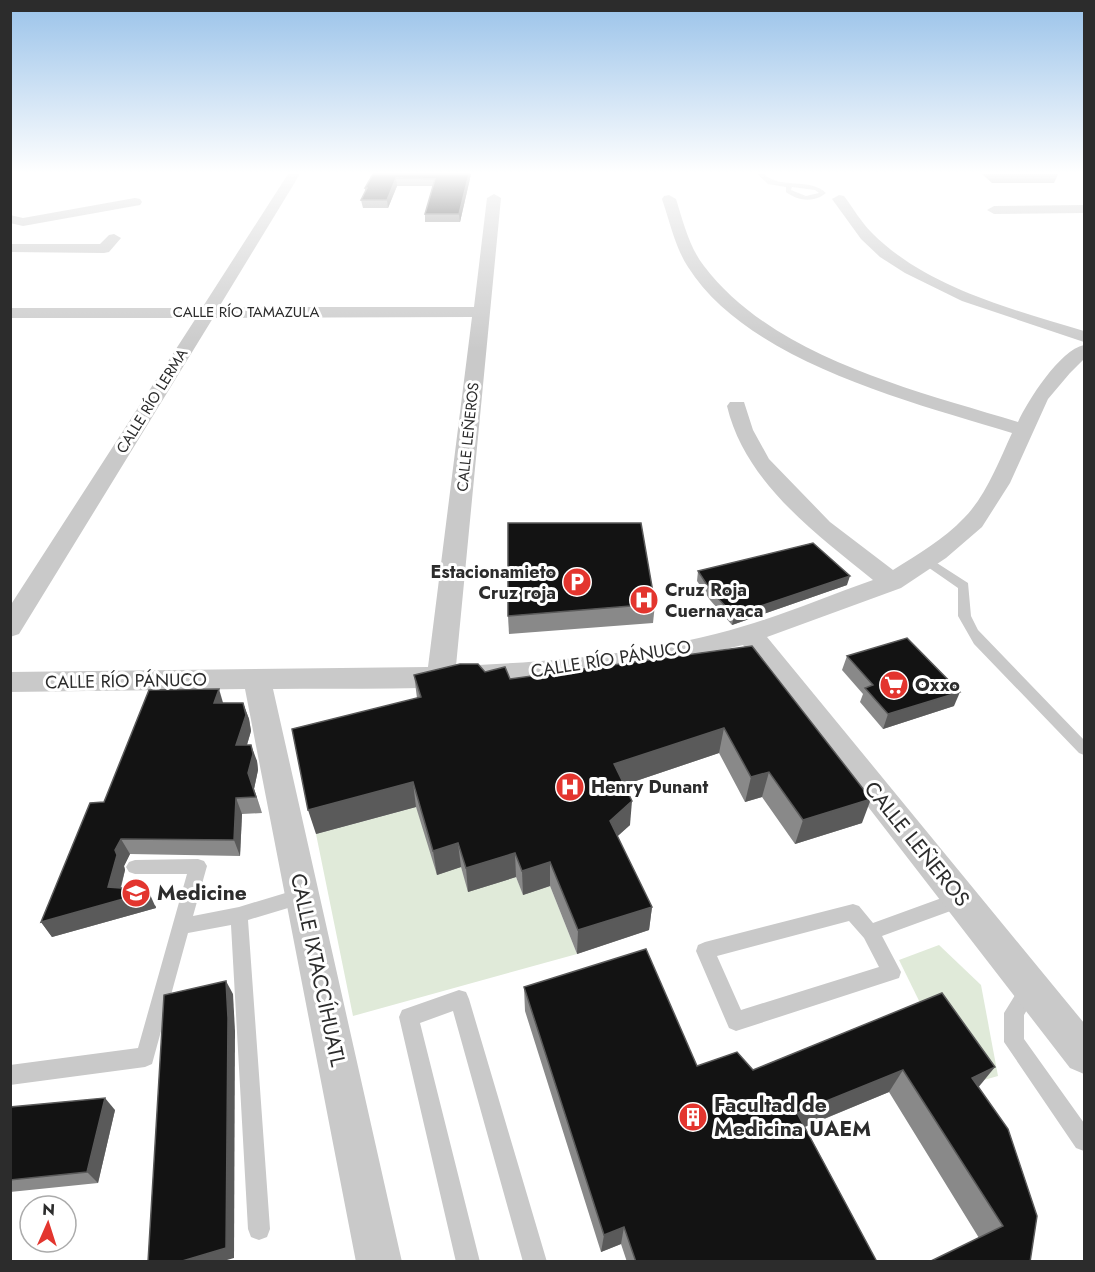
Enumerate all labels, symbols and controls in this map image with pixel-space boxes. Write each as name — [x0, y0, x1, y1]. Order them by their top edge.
street label: CALLE RÍO TAMAZULA — [173, 301, 319, 323]
street label: CALLE RÍO LERMA — [111, 344, 193, 458]
street label: CALLE LEÑEROS — [451, 381, 485, 493]
place label: Estacionamieto Cruz roja — [431, 559, 556, 606]
parking icon: Estacionamieto Cruz roja — [561, 566, 593, 598]
place label: Cruz Roja Cuernavaca — [665, 577, 763, 624]
hospital icon: Cruz Roja Cuernavaca — [628, 584, 660, 616]
street label: CALLE RÍO PÁNUCO — [529, 634, 693, 684]
street label: CALLE RÍO PÁNUCO — [45, 667, 207, 695]
supermarket icon: Oxxo — [878, 669, 910, 701]
place label: Oxxo — [915, 672, 960, 698]
hospital icon: Henry Dunant — [554, 771, 586, 803]
place label: Henry Dunant — [591, 774, 708, 800]
street label: CALLE LEÑEROS — [857, 775, 977, 913]
street label: CALLE IXTACCÍHUATL — [283, 871, 353, 1070]
school or university icon: Medicine — [120, 877, 152, 909]
place label: Medicine — [157, 878, 247, 908]
place label: Facultad de Medicina UAEM — [714, 1090, 871, 1144]
building icon: Facultad de Medicina UAEM — [677, 1101, 709, 1133]
north arrow — [18, 1194, 78, 1254]
text: N — [42, 1198, 56, 1221]

